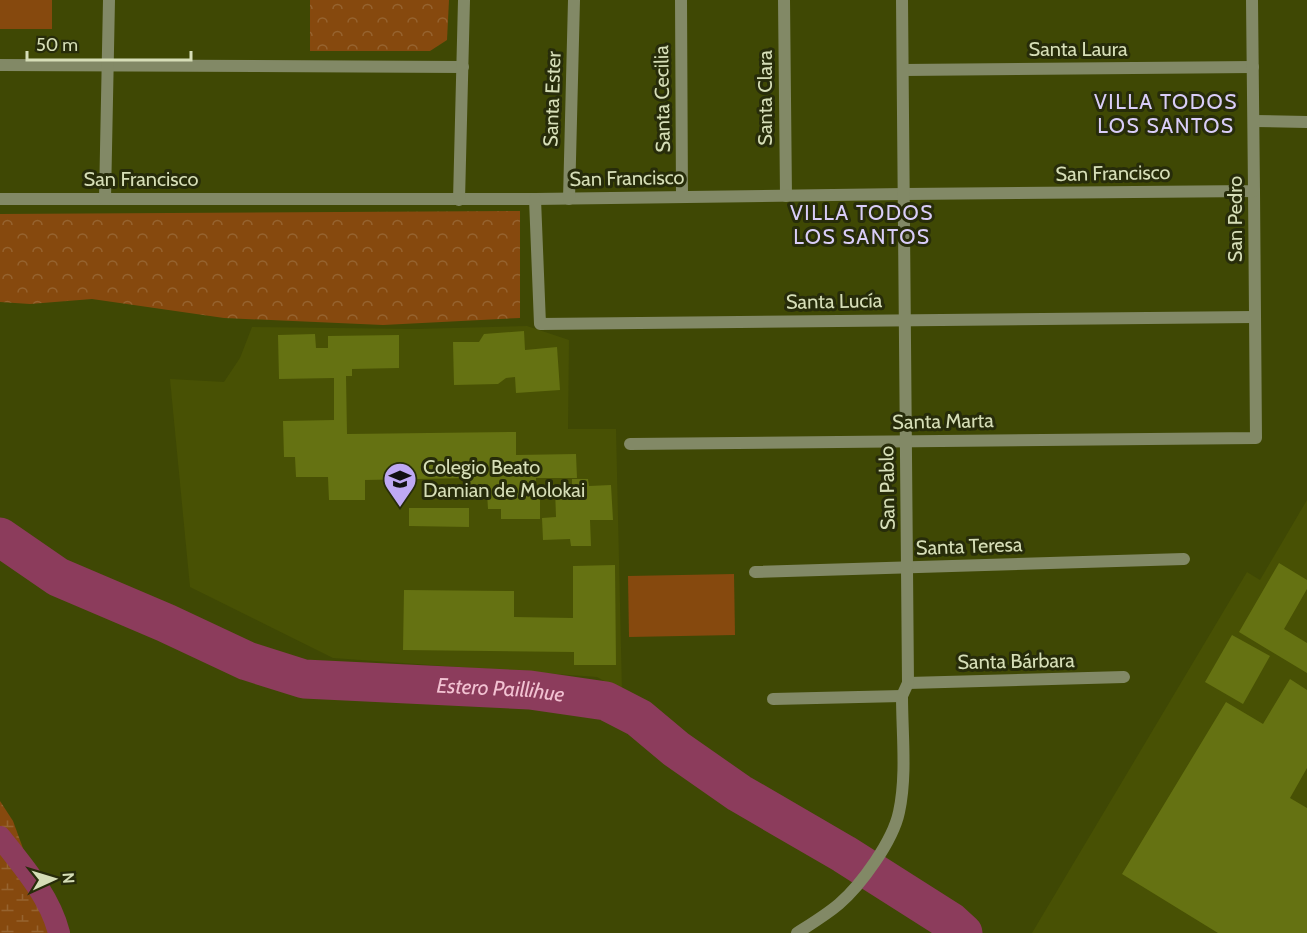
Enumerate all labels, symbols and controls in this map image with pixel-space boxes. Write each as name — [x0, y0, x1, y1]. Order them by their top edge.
scale bar — [27, 24, 190, 62]
text: 50 m — [36, 34, 78, 56]
street label: Santa Laura — [1028, 37, 1128, 61]
street label: Santa Cecilia — [649, 45, 675, 153]
street label: Santa Ester — [538, 50, 566, 147]
street label: Santa Clara — [753, 50, 777, 146]
district label: VILLA TODOS LOS SANTOS — [1094, 89, 1238, 138]
street label: San Francisco — [1055, 160, 1171, 186]
street label: San Francisco — [569, 165, 685, 191]
street label: San Francisco — [83, 167, 199, 191]
street label: San Pedro — [1223, 176, 1247, 262]
district label: VILLA TODOS LOS SANTOS — [790, 200, 934, 249]
street label: Santa Lucía — [786, 288, 883, 314]
street label: Santa Marta — [892, 408, 994, 434]
street label: San Pablo — [874, 446, 900, 530]
place label: Colegio Beato Damian de Molokai — [423, 455, 585, 502]
school or university icon: Colegio Beato Damian de Molokai — [382, 461, 418, 508]
street label: Santa Teresa — [915, 532, 1023, 560]
street label: Santa Bárbara — [957, 648, 1075, 674]
water label: Estero Paillihue — [436, 672, 567, 707]
north arrow — [24, 849, 84, 909]
text: N — [59, 872, 78, 884]

